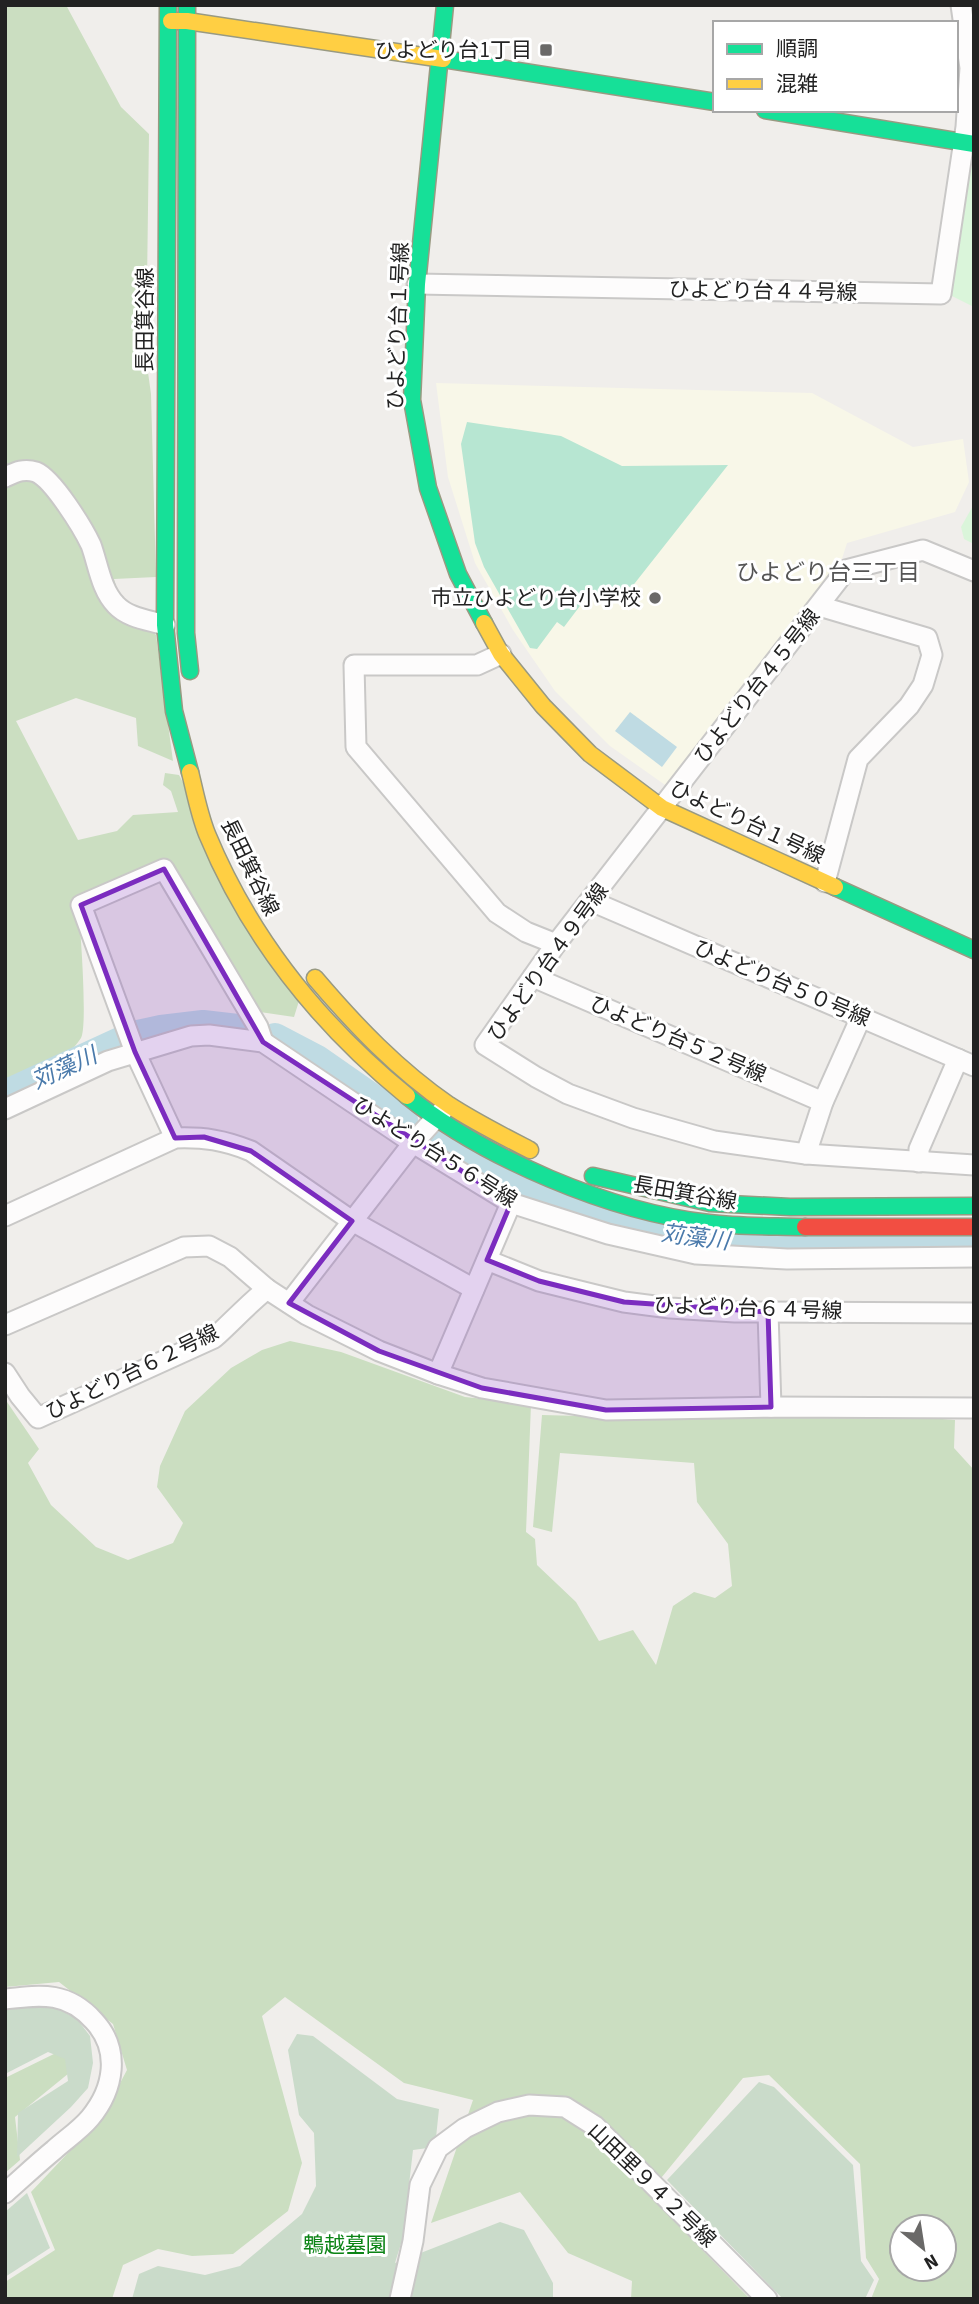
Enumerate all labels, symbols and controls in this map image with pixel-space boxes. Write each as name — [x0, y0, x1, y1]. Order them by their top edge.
legend — [713, 21, 958, 112]
text: 順調 — [776, 34, 818, 64]
place label: ひよどり台1丁目 — [375, 35, 532, 65]
marker: ひよどり台1丁目 — [538, 42, 554, 58]
text: 混雑 — [776, 69, 818, 99]
street label: ひよどり台１号線 — [380, 242, 416, 410]
street label: 長田箕谷線 — [130, 268, 160, 373]
street label: ひよどり台４４号線 — [668, 274, 858, 308]
district label: ひよどり台三丁目 — [736, 556, 920, 589]
place label: 市立ひよどり台小学校 — [431, 583, 641, 613]
marker: 市立ひよどり台小学校 — [647, 590, 663, 606]
street label: ひよどり台４５号線 — [687, 602, 827, 770]
street label: ひよどり台１号線 — [665, 773, 829, 871]
street label: 長田箕谷線 — [214, 813, 286, 921]
street label: ひよどり台４９号線 — [480, 877, 616, 1047]
street label: ひよどり台５０号線 — [689, 932, 875, 1034]
street label: ひよどり台５２号線 — [585, 988, 771, 1090]
water label: 苅藻川 — [26, 1038, 105, 1098]
street label: ひよどり台５６号線 — [347, 1089, 523, 1215]
street label: 長田箕谷線 — [631, 1169, 739, 1217]
water label: 苅藻川 — [659, 1217, 734, 1258]
street label: ひよどり台６４号線 — [653, 1290, 843, 1326]
street label: ひよどり台６２号線 — [40, 1317, 224, 1427]
street label: 山田里９４２号線 — [581, 2116, 723, 2254]
north arrow — [888, 2213, 958, 2283]
park label: 鵯越墓園 — [303, 2230, 387, 2260]
text: N — [919, 2247, 943, 2276]

